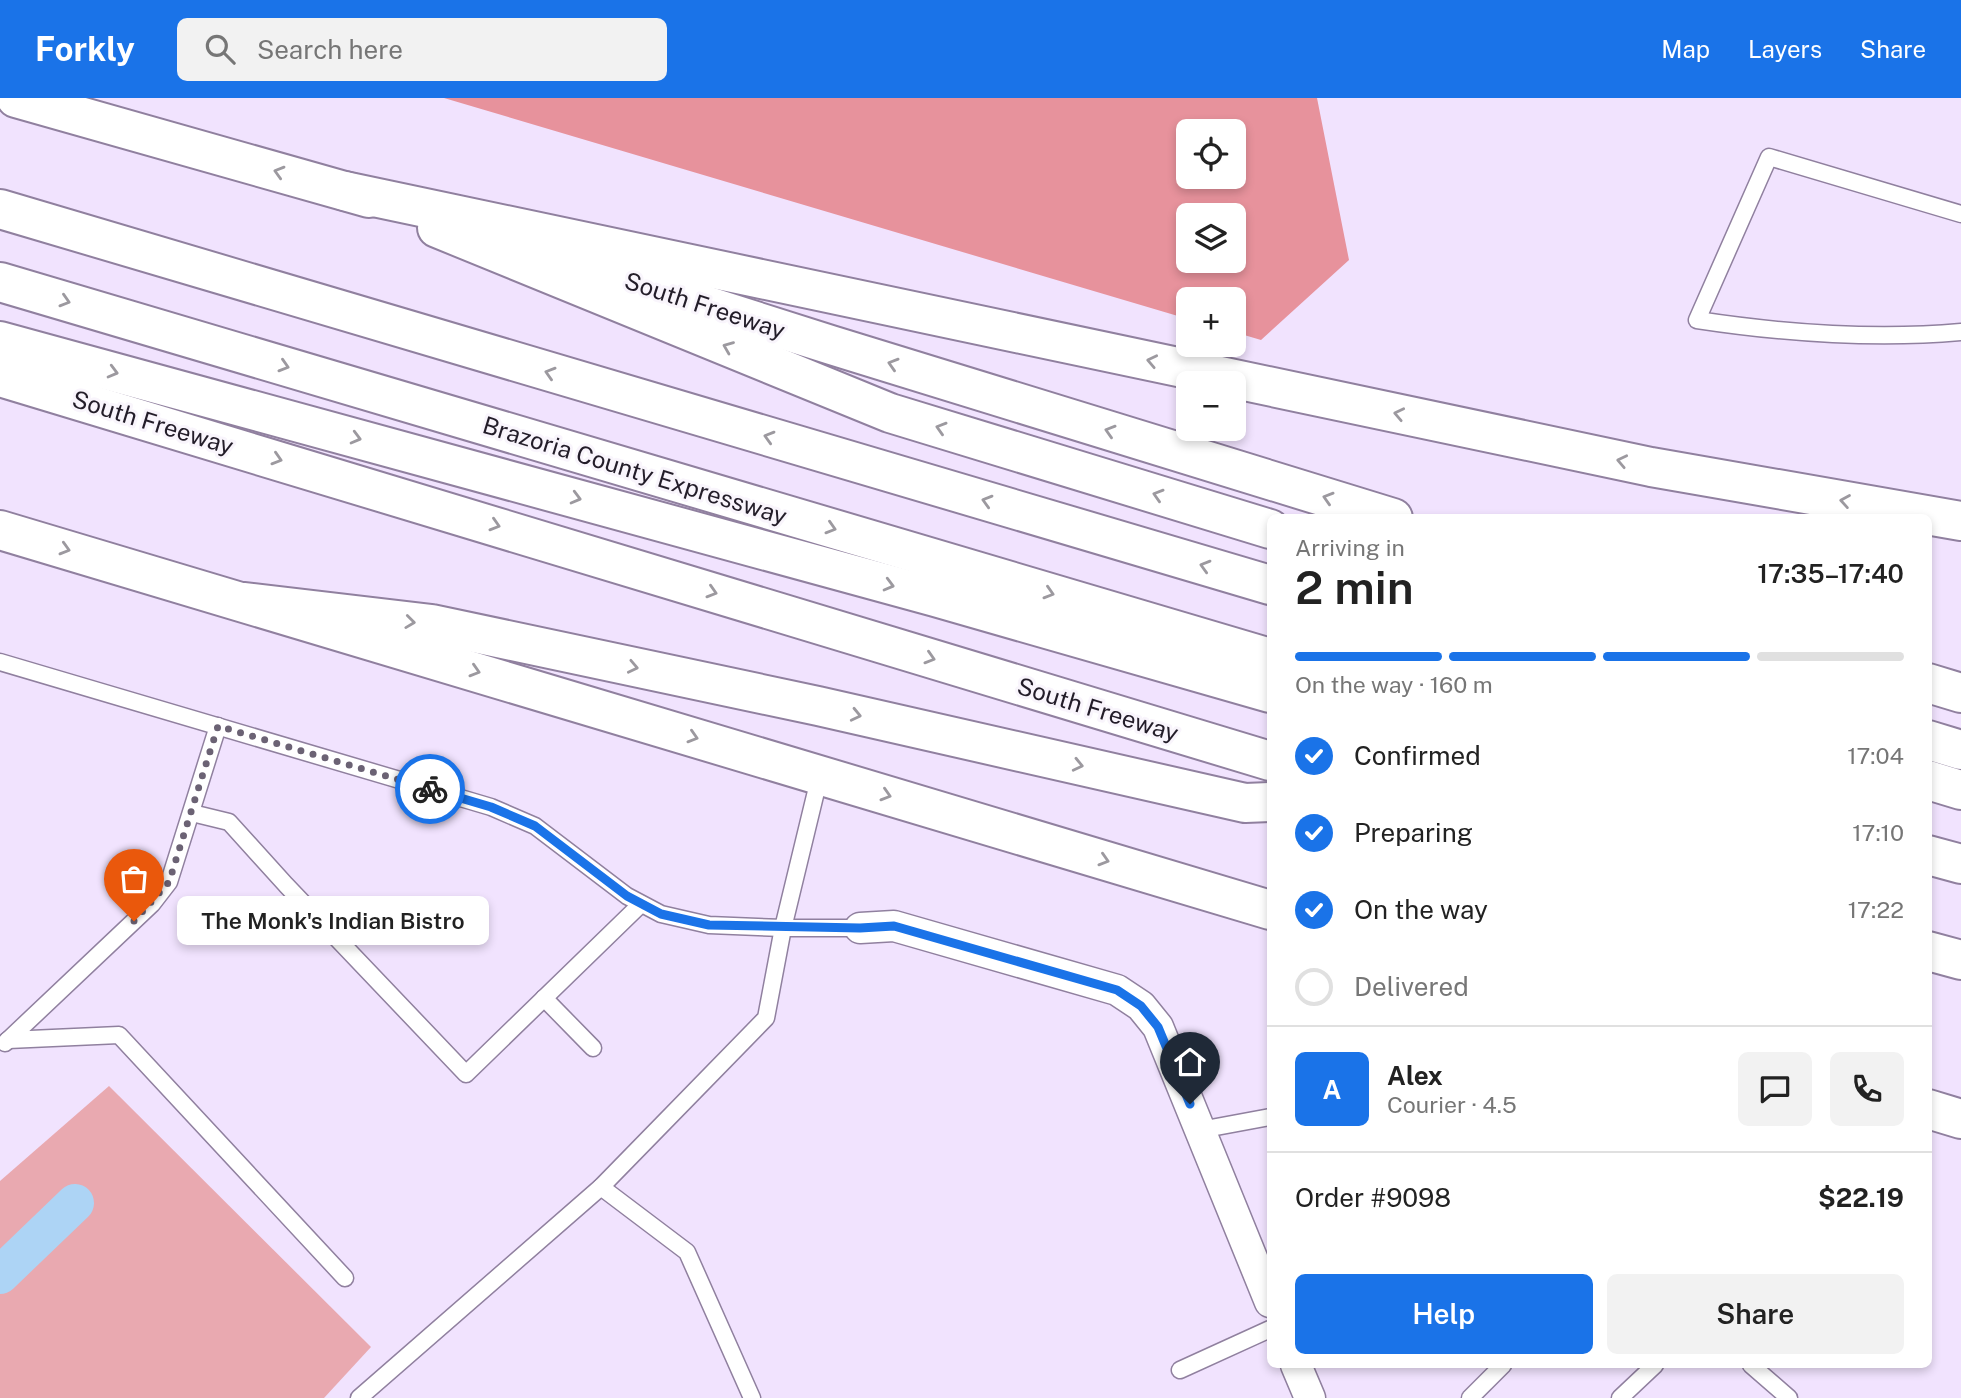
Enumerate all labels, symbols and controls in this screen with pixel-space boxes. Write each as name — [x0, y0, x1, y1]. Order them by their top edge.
search box — [177, 18, 667, 81]
text: Forkly — [35, 30, 135, 68]
icon: search — [201, 30, 239, 68]
text: Search here — [257, 34, 403, 65]
text: Map — [1661, 35, 1710, 63]
text: Layers — [1748, 35, 1822, 63]
text: Share — [1860, 35, 1926, 63]
map controls — [1176, 119, 1246, 441]
button: locate — [1176, 119, 1246, 189]
one-way arrow — [273, 166, 285, 180]
button: layers — [1176, 203, 1246, 273]
street label: South Freeway — [621, 266, 789, 344]
button: + — [1176, 287, 1246, 357]
one-way arrow — [59, 293, 71, 308]
one-way arrow — [723, 341, 736, 355]
one-way arrow — [1146, 355, 1158, 370]
one-way arrow — [277, 357, 289, 372]
one-way arrow — [887, 358, 899, 373]
one-way arrow — [107, 363, 119, 378]
one-way arrow — [545, 366, 557, 381]
button: − — [1176, 371, 1246, 441]
street label: South Freeway — [69, 384, 237, 460]
one-way arrow — [1393, 407, 1405, 422]
street label: Brazoria County Expressway — [480, 410, 791, 530]
one-way arrow — [935, 422, 947, 437]
one-way arrow — [1105, 425, 1117, 439]
one-way arrow — [350, 430, 362, 444]
one-way arrow — [763, 431, 775, 446]
one-way arrow — [271, 451, 283, 466]
one-way arrow — [1616, 454, 1628, 469]
one-way arrow — [1153, 488, 1165, 503]
one-way arrow — [570, 489, 582, 504]
one-way arrow — [1322, 492, 1334, 506]
one-way arrow — [1840, 494, 1851, 509]
one-way arrow — [981, 495, 993, 510]
one-way arrow — [488, 517, 500, 532]
one-way arrow — [824, 519, 836, 534]
text: Arriving in — [1295, 534, 1405, 561]
one-way arrow — [59, 541, 71, 556]
text: 17:35–17:40 — [1757, 558, 1904, 589]
one-way arrow — [1199, 559, 1211, 574]
text: 2 min — [1295, 560, 1414, 614]
one-way arrow — [883, 576, 895, 591]
one-way arrow — [706, 583, 718, 598]
one-way arrow — [1042, 584, 1054, 599]
one-way arrow — [405, 614, 416, 629]
one-way arrow — [924, 649, 936, 664]
one-way arrow — [627, 659, 639, 673]
one-way arrow — [469, 663, 481, 678]
street label: South Freeway — [1014, 671, 1182, 747]
text: On the way · 160 m — [1295, 671, 1493, 698]
one-way arrow — [850, 706, 862, 721]
one-way arrow — [686, 728, 698, 743]
icon: check — [1295, 737, 1333, 775]
text: Confirmed — [1354, 740, 1481, 771]
text: 17:04 — [1847, 742, 1904, 769]
courier — [395, 754, 465, 824]
one-way arrow — [1071, 757, 1083, 771]
icon: bike — [411, 770, 449, 808]
one-way arrow — [879, 786, 891, 801]
icon: check — [1295, 814, 1333, 852]
text: Preparing — [1354, 817, 1473, 848]
text: 17:10 — [1852, 819, 1904, 846]
pin — [104, 849, 164, 921]
one-way arrow — [1097, 852, 1109, 867]
icon: bag — [115, 860, 153, 898]
icon: check — [1295, 891, 1333, 929]
text: On the way — [1354, 894, 1488, 925]
callout: The Monk's Indian Bistro — [176, 896, 488, 946]
text: 17:22 — [1848, 896, 1904, 923]
text: The Monk's Indian Bistro — [201, 907, 465, 934]
text: Delivered — [1354, 971, 1469, 1002]
pin — [1160, 1032, 1220, 1104]
icon: home — [1171, 1043, 1209, 1081]
button: chat — [1738, 1052, 1812, 1126]
button: phone — [1830, 1052, 1904, 1126]
text: Alex — [1387, 1060, 1443, 1091]
text: A — [1323, 1074, 1341, 1105]
text: Courier · 4.5 — [1387, 1091, 1517, 1118]
text: Order #9098 — [1295, 1182, 1451, 1213]
text: $22.19 — [1818, 1182, 1904, 1213]
button: Help — [1295, 1274, 1593, 1354]
button: Share — [1607, 1274, 1904, 1354]

